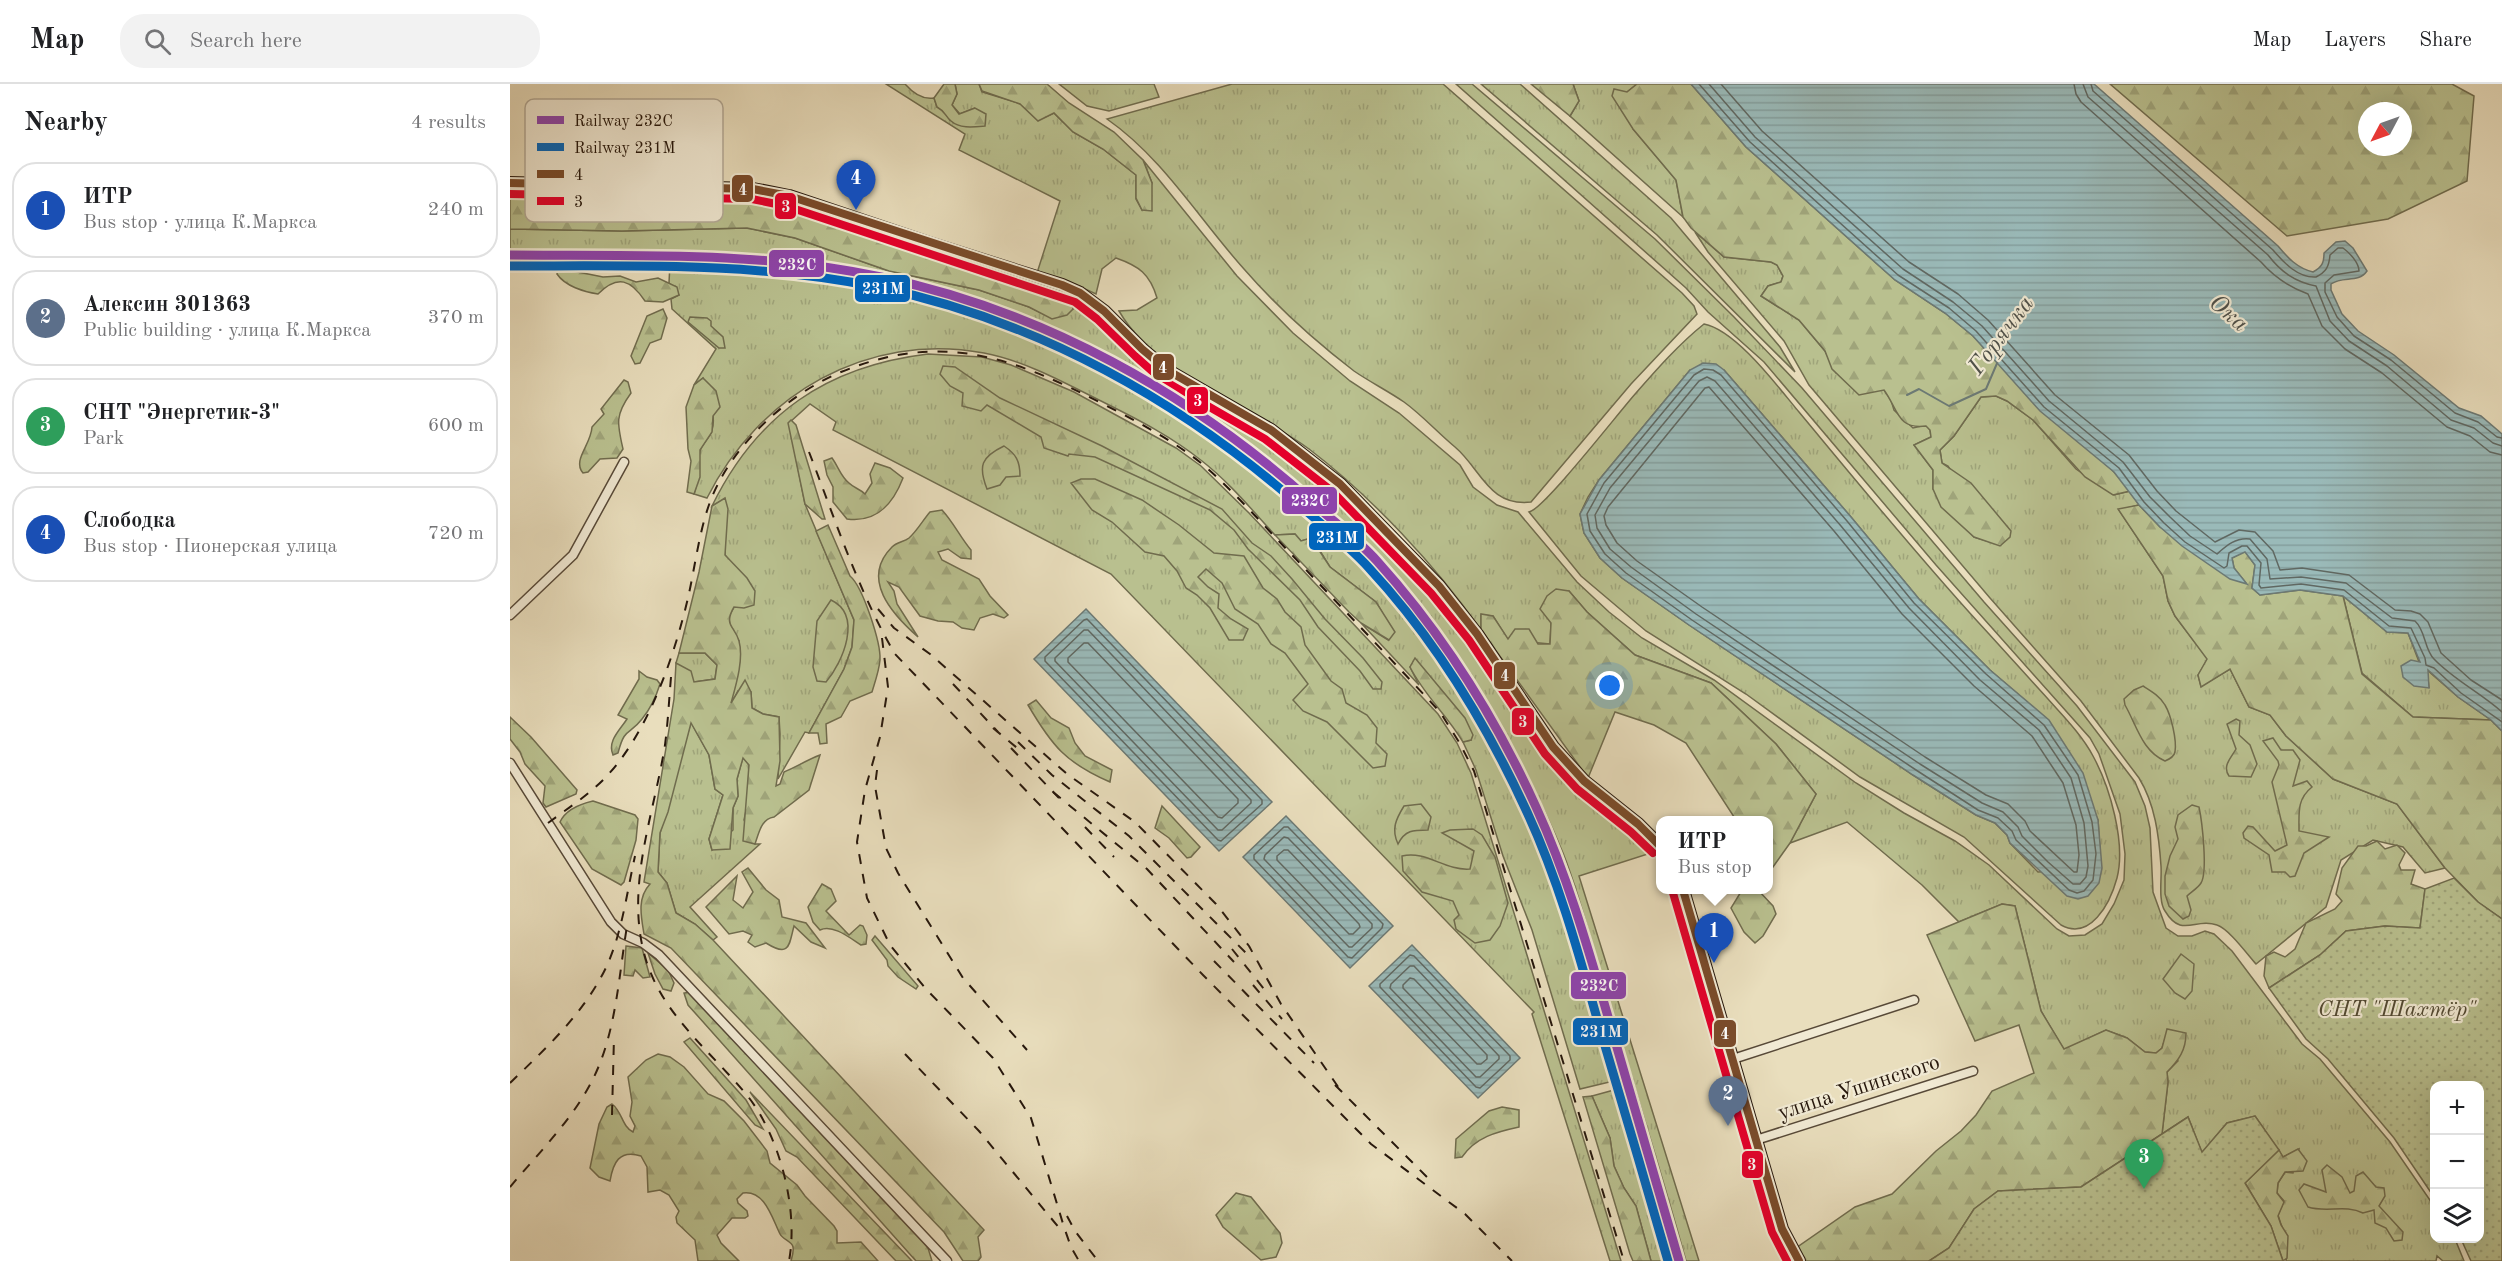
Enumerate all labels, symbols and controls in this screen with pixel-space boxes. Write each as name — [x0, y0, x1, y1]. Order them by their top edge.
search box — [120, 14, 540, 68]
icon: search — [141, 25, 174, 58]
text: Map — [30, 27, 84, 55]
text: Search here — [189, 30, 302, 52]
text: Map — [2252, 30, 2291, 51]
text: Layers — [2324, 30, 2386, 51]
text: Share — [2419, 30, 2472, 51]
legend — [525, 99, 723, 222]
north arrow — [2358, 102, 2412, 156]
text: Nearby — [24, 110, 108, 136]
text: 4 results — [411, 113, 486, 133]
text: Railway 232C — [574, 114, 673, 130]
text: Railway 231М — [574, 141, 676, 157]
pin: 4 — [836, 160, 876, 210]
text: 4 — [574, 168, 583, 184]
line badge: 4 — [731, 174, 754, 203]
text: 4 — [738, 183, 748, 199]
text: ИТР — [83, 186, 132, 208]
line badge: 3 — [774, 192, 797, 220]
text: 3 — [574, 195, 583, 211]
text: 1 — [40, 200, 51, 220]
text: 240 m — [428, 200, 484, 220]
text: 3 — [781, 200, 791, 216]
text: Bus stop · улица К.Маркса — [83, 213, 317, 233]
line badge: 232C — [768, 249, 825, 278]
text: 232C — [778, 258, 816, 274]
line badge: 231М — [854, 274, 911, 303]
text: 231М — [862, 282, 904, 298]
water label: Ока — [2204, 291, 2252, 337]
water label: Горячка — [1964, 292, 2039, 381]
text: Алексин 301363 — [83, 294, 251, 316]
text: 2 — [40, 308, 51, 328]
text: 370 m — [428, 308, 484, 328]
text: Public building · улица К.Маркса — [83, 321, 371, 341]
line badge: 4 — [1152, 353, 1175, 381]
text: 4 — [1158, 361, 1168, 377]
line badge: 3 — [1186, 386, 1209, 415]
text: 3 — [1193, 394, 1203, 410]
text: СНТ "Энергетик-3" — [83, 402, 280, 424]
text: 3 — [40, 416, 51, 436]
text: 600 m — [428, 416, 484, 436]
text: Park — [83, 429, 124, 449]
line badge: 232C — [1281, 486, 1338, 515]
text: 232C — [1291, 494, 1329, 510]
text: Слободка — [83, 510, 176, 532]
line badge: 231М — [1308, 522, 1365, 551]
text: 4 — [40, 524, 51, 544]
text: 720 m — [428, 524, 484, 544]
text: 231М — [1316, 531, 1358, 547]
text: Bus stop · Пионерская улица — [83, 537, 337, 557]
line badge: 4 — [1493, 661, 1516, 690]
text: 4 — [1500, 669, 1510, 685]
your location — [1595, 671, 1624, 700]
line badge: 3 — [1511, 707, 1535, 736]
text: 3 — [1518, 715, 1528, 731]
popup — [1656, 816, 1773, 894]
text: ИТР — [1677, 831, 1726, 853]
text: Bus stop — [1677, 858, 1752, 878]
pin: 1 — [1694, 914, 1734, 963]
line badge: 232C — [1570, 971, 1627, 1000]
text: 232C — [1580, 979, 1618, 995]
park label: СНТ "Шахтёр" — [2318, 999, 2477, 1021]
line badge: 231М — [1572, 1017, 1629, 1046]
line badge: 4 — [1713, 1019, 1737, 1048]
text: 231М — [1580, 1025, 1622, 1041]
text: 4 — [1720, 1027, 1730, 1043]
street label: улица Ушинского — [1775, 1051, 1943, 1125]
pin: 2 — [1708, 1076, 1748, 1126]
map controls — [2430, 1081, 2484, 1243]
button: + — [2430, 1081, 2484, 1135]
button: − — [2430, 1135, 2484, 1189]
pin: 3 — [2124, 1140, 2164, 1189]
line badge: 3 — [1741, 1150, 1764, 1179]
text: 3 — [1747, 1158, 1757, 1174]
button: layers — [2430, 1189, 2484, 1243]

